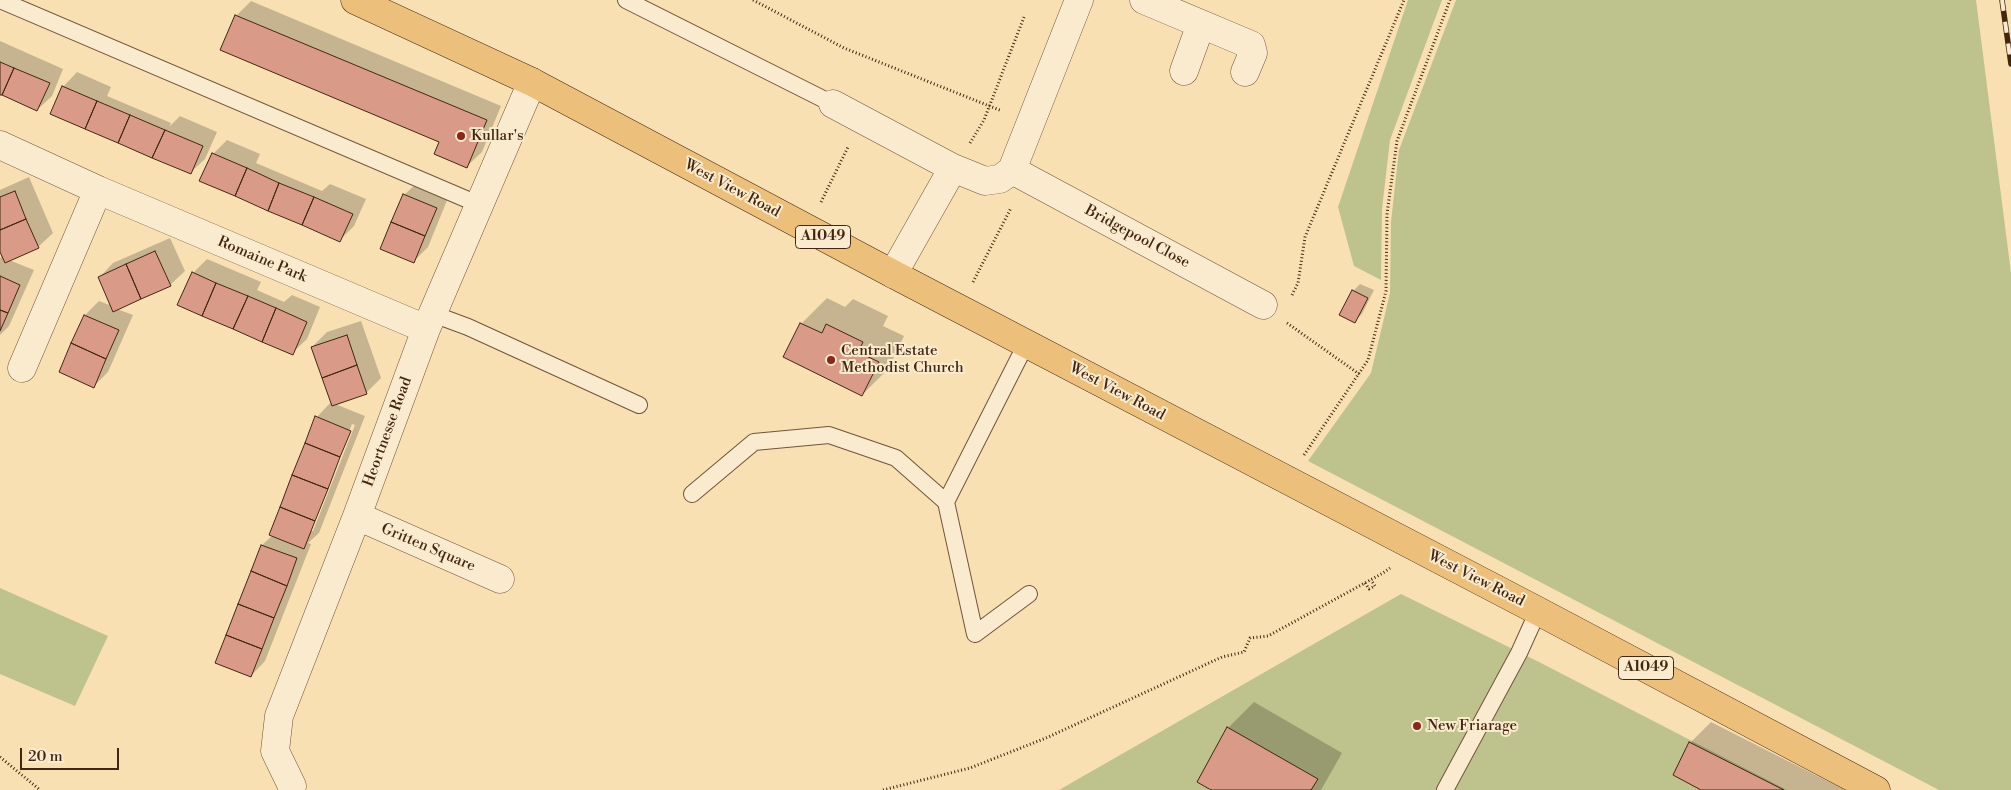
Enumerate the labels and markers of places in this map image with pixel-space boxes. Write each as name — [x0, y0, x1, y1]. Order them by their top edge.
place label: Kullar's — [471, 127, 524, 145]
marker: Kullar's — [455, 130, 467, 142]
place label: Central Estate Methodist Church — [841, 342, 964, 377]
marker: Central Estate Methodist Church — [825, 354, 837, 366]
place label: New Friarage — [1427, 717, 1517, 735]
marker: New Friarage — [1411, 720, 1423, 732]

